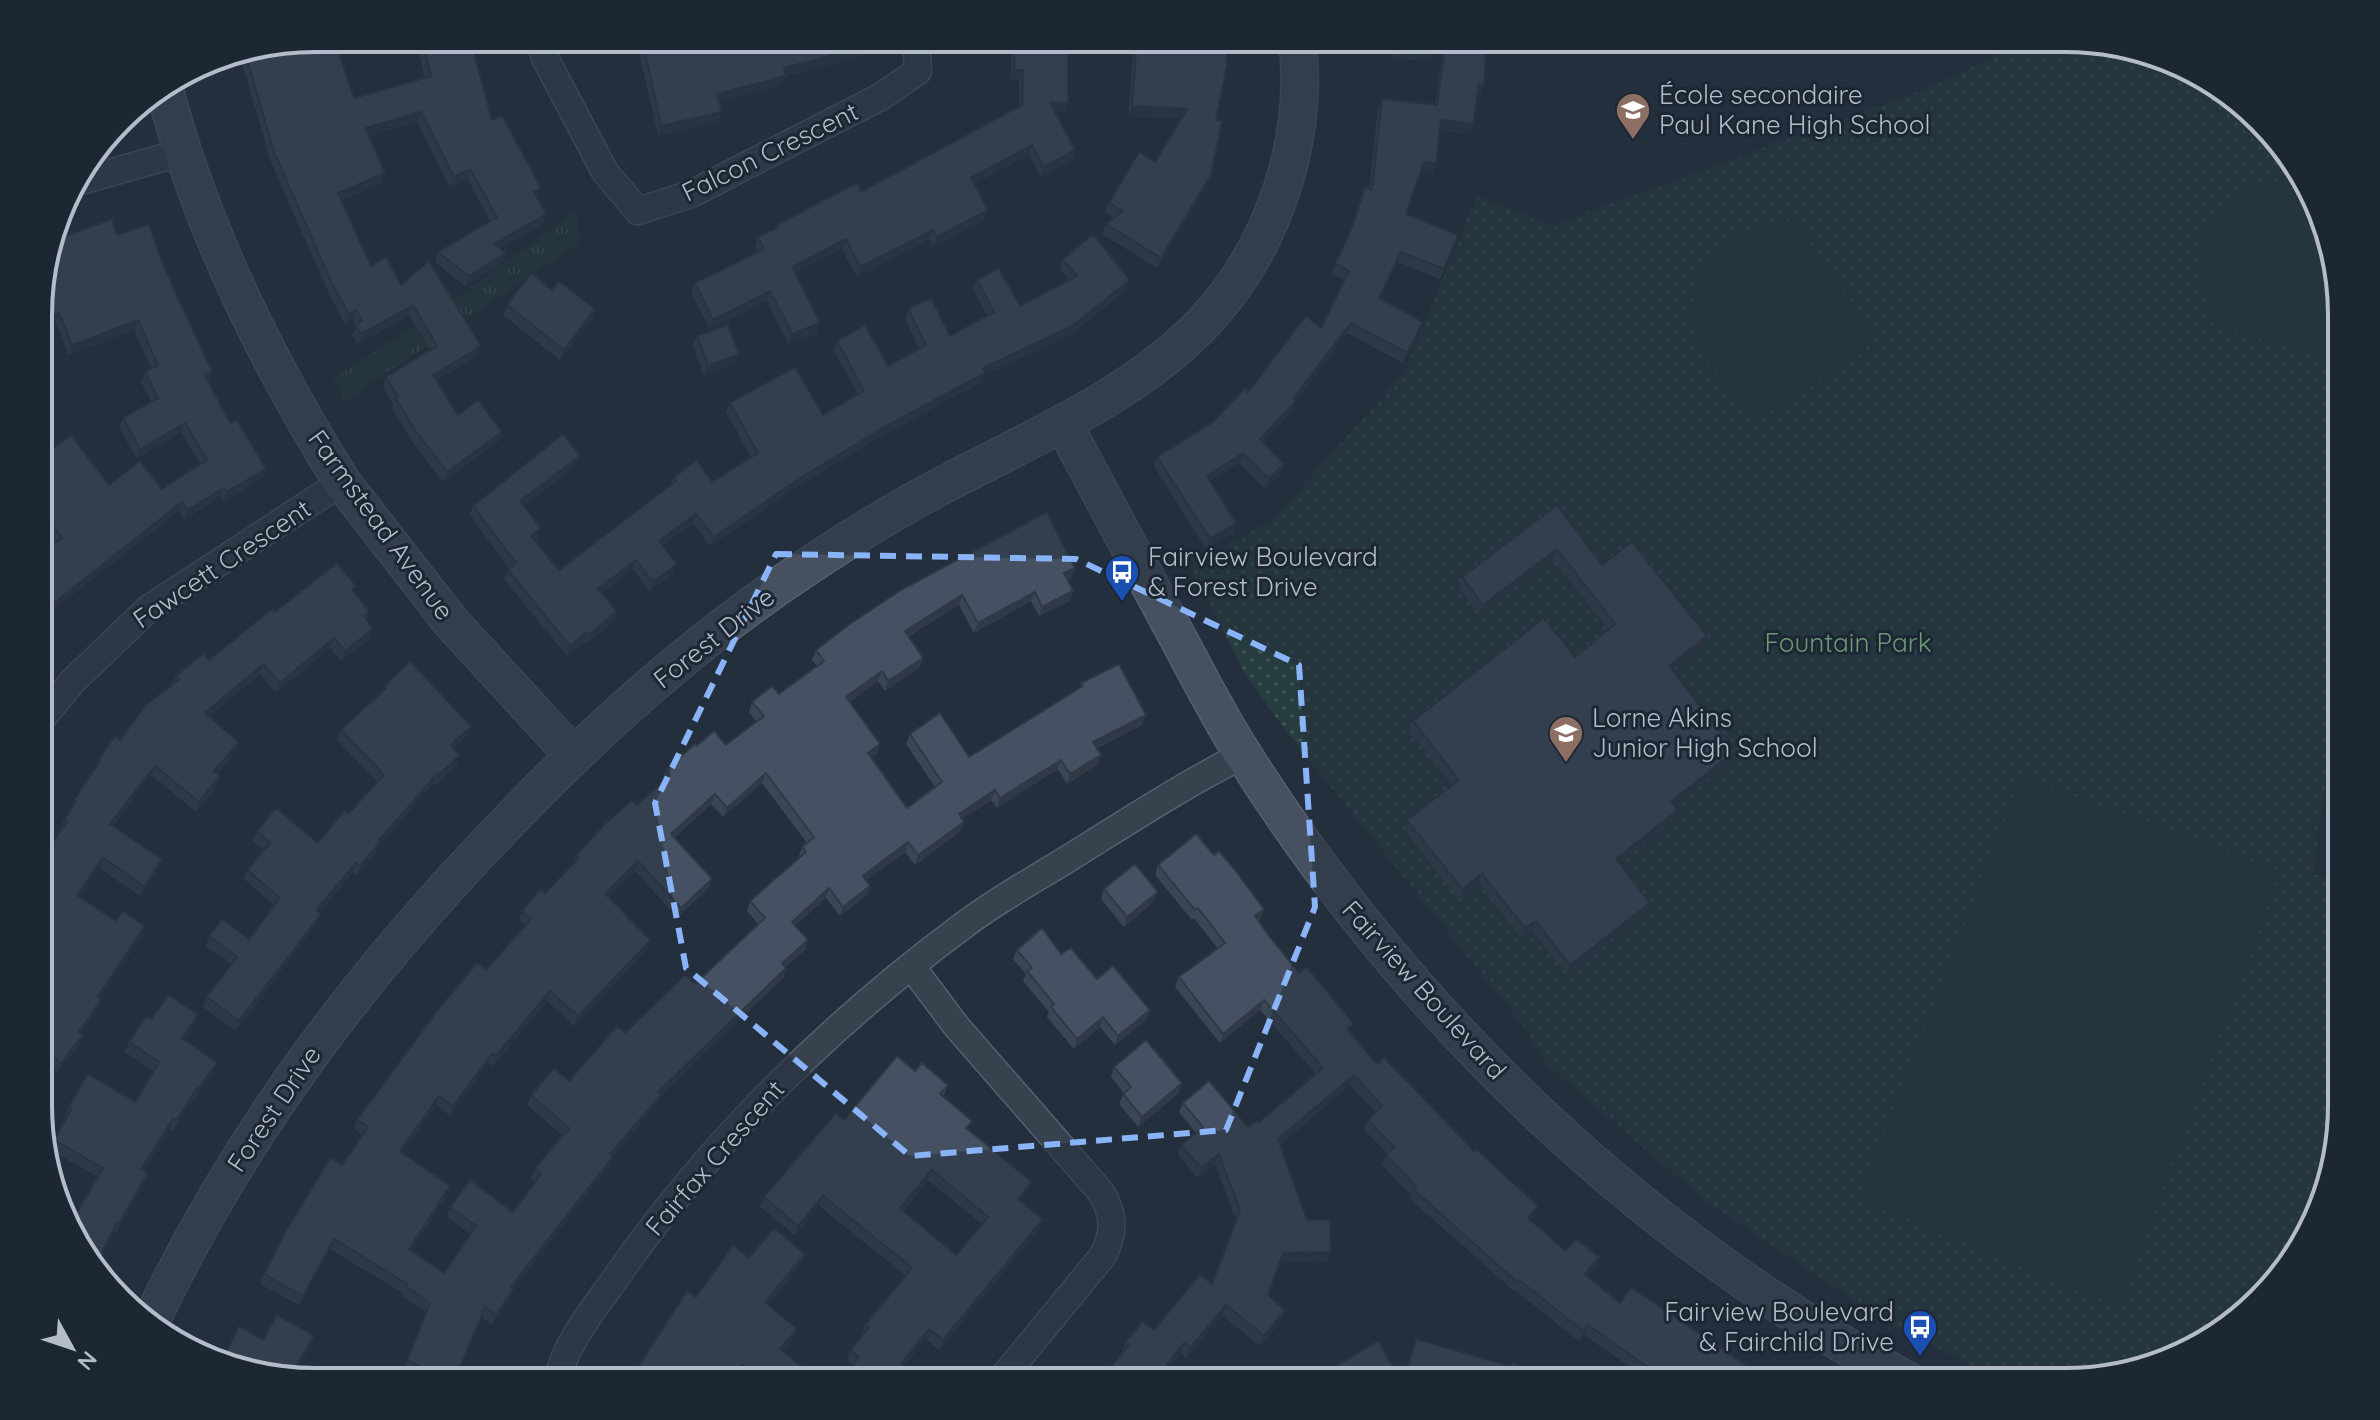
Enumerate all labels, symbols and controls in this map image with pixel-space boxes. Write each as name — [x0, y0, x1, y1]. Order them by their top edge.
place label: École secondaire Paul Kane High School — [1659, 78, 1930, 141]
school or university icon: École secondaire Paul Kane High School — [1614, 91, 1652, 141]
street label: Falcon Crescent — [676, 95, 863, 209]
street label: Farmstead Avenue — [301, 423, 461, 626]
street label: Fawcett Crescent — [126, 492, 317, 635]
place label: Fairview Boulevard & Forest Drive — [1148, 540, 1378, 603]
bus stop icon: Fairview Boulevard & Forest Drive — [1103, 553, 1141, 603]
street label: Forest Drive — [646, 580, 781, 695]
park label: Fountain Park — [1764, 626, 1932, 659]
place label: Lorne Akins Junior High School — [1592, 701, 1818, 764]
school or university icon: Lorne Akins Junior High School — [1547, 714, 1585, 764]
street label: Fairview Boulevard — [1335, 893, 1514, 1086]
street label: Forest Drive — [219, 1039, 328, 1178]
street label: Fairfax Crescent — [638, 1073, 791, 1242]
place label: Fairview Boulevard & Fairchild Drive — [1664, 1295, 1894, 1358]
north arrow — [32, 1308, 112, 1388]
bus stop icon: Fairview Boulevard & Fairchild Drive — [1901, 1308, 1939, 1358]
text: N — [71, 1346, 103, 1376]

